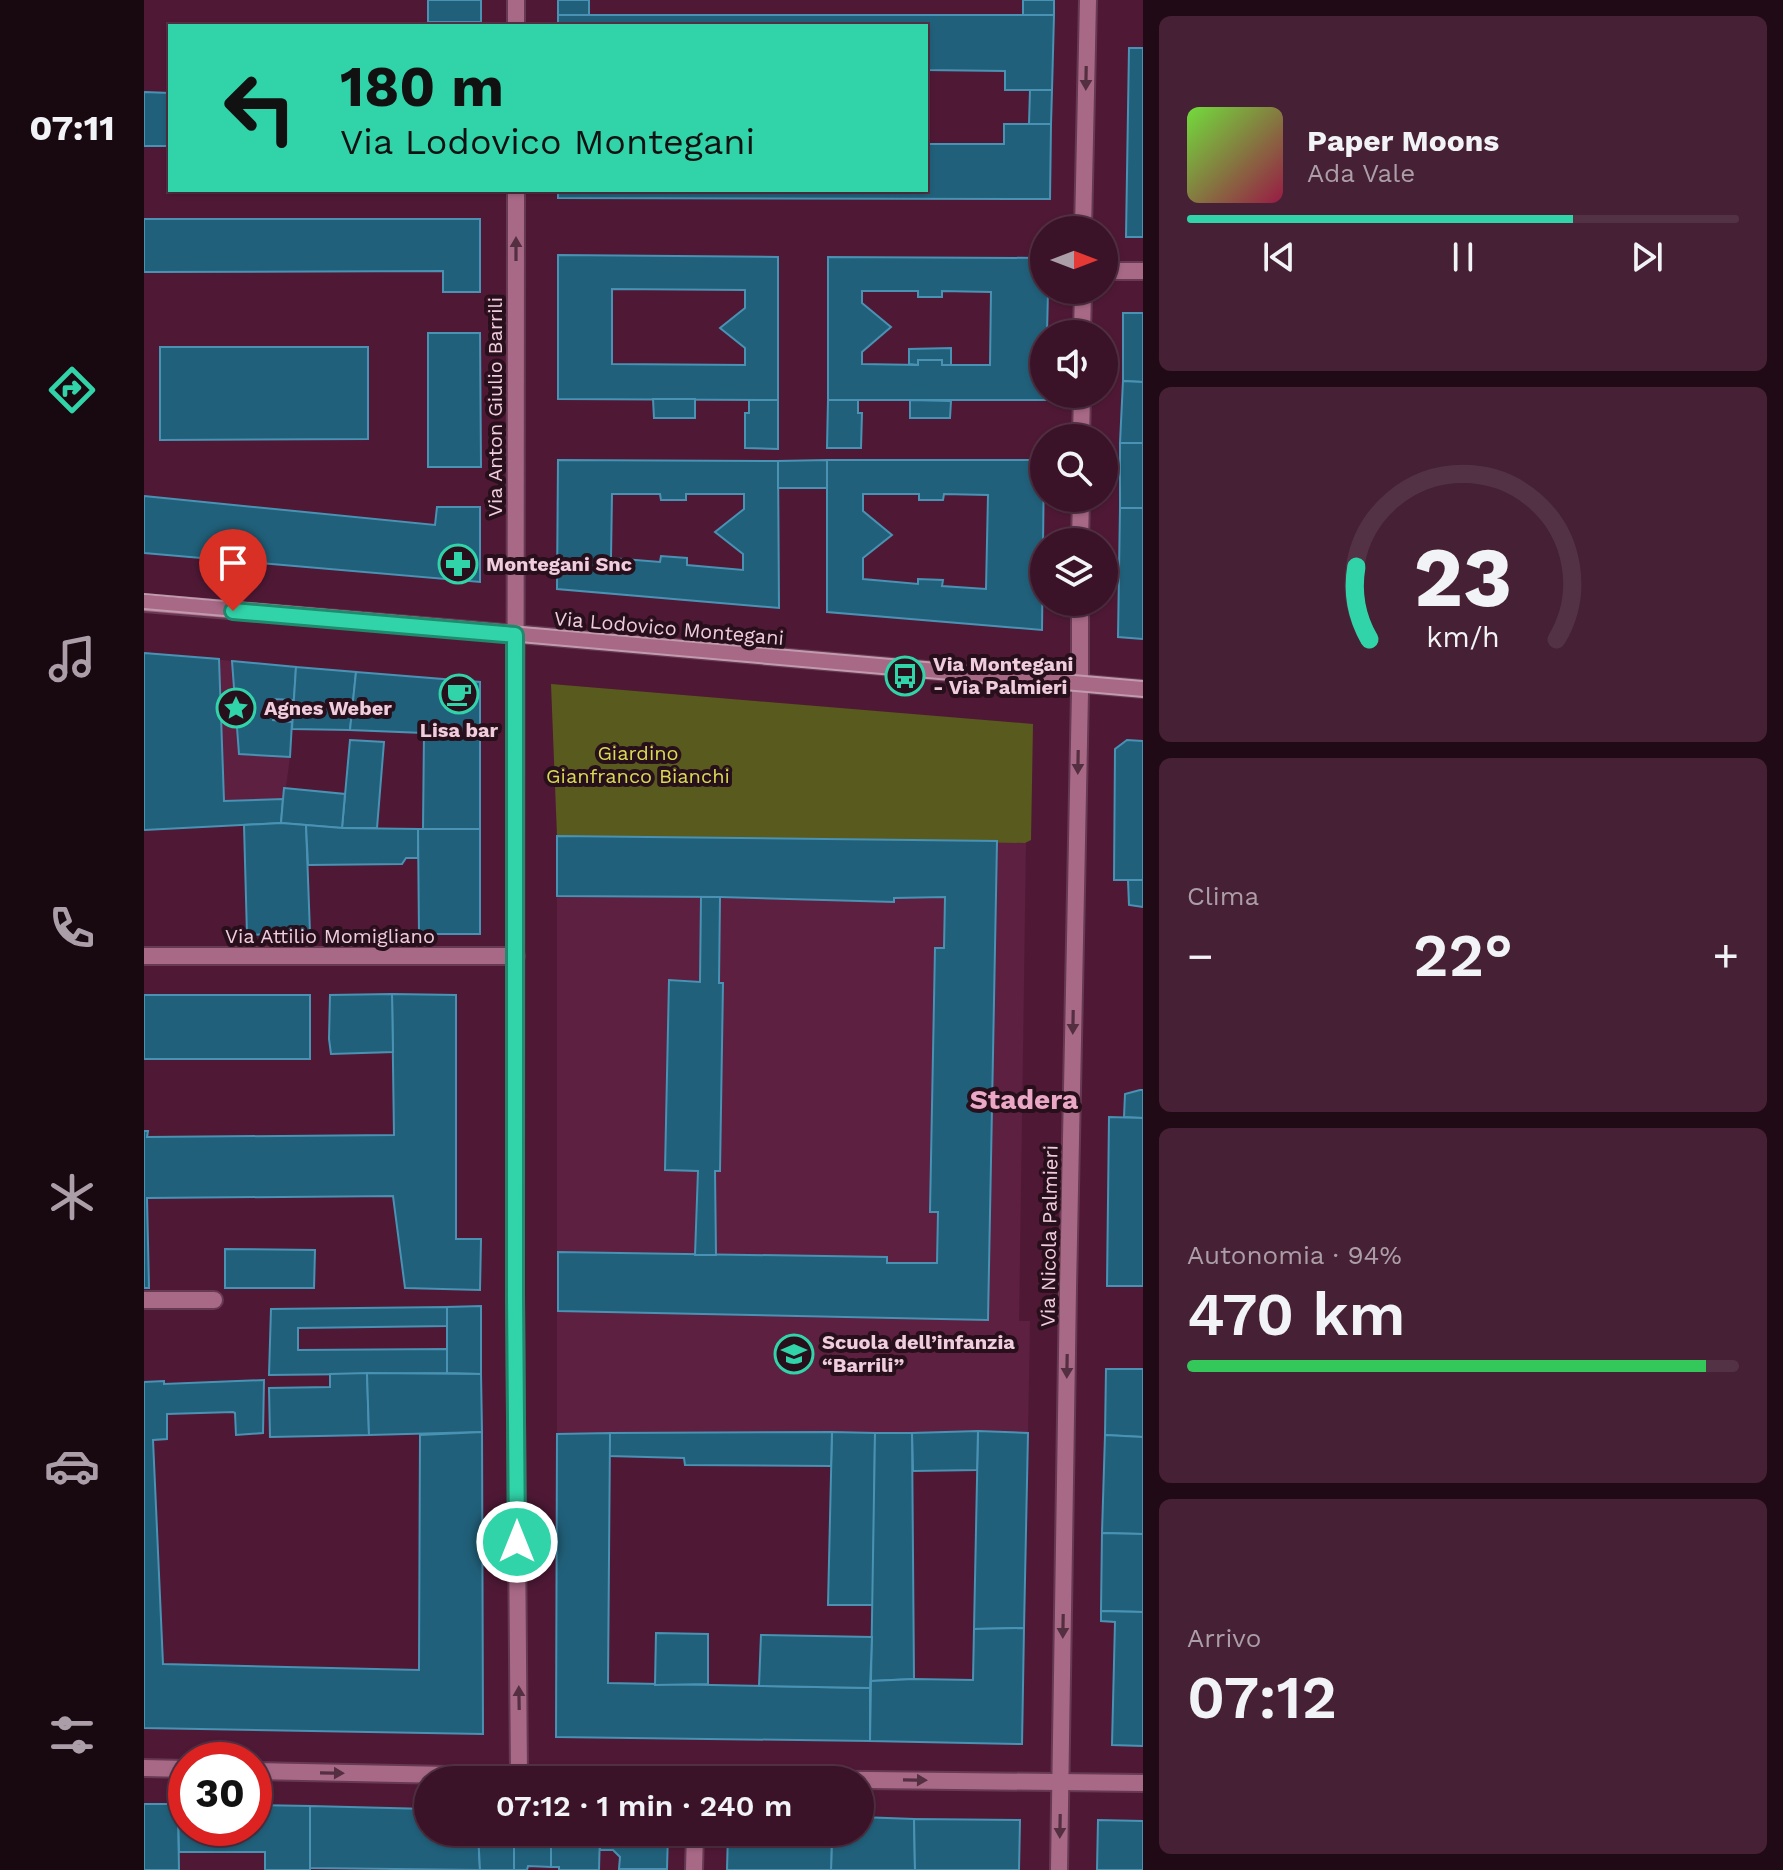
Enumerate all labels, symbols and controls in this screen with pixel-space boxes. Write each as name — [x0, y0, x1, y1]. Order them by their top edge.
text: 180 m — [340, 54, 504, 120]
icon: left — [208, 56, 312, 160]
one-way arrow — [1080, 66, 1092, 91]
text: 07:11 — [29, 107, 115, 149]
text: Via Lodovico Montegani — [340, 121, 755, 163]
text: Paper Moons — [1307, 123, 1499, 158]
text: Ada Vale — [1307, 158, 1415, 188]
north arrow — [1030, 216, 1118, 304]
map controls — [1030, 216, 1118, 616]
icon: previous — [1257, 235, 1301, 279]
icon: pause — [1441, 235, 1485, 279]
icon: next — [1625, 235, 1669, 279]
one-way arrow — [510, 236, 522, 261]
street label: Via Anton Giulio Barrili — [483, 297, 507, 517]
button: sound — [1030, 320, 1118, 408]
icon: directions — [44, 362, 100, 418]
button: search — [1030, 424, 1118, 512]
button: layers — [1030, 528, 1118, 616]
pin — [199, 529, 267, 611]
text: 23 — [1414, 529, 1512, 626]
icon: arrive — [211, 541, 255, 585]
pharmacy icon: Montegani Snc — [437, 543, 479, 585]
place label: Montegani Snc — [486, 552, 632, 576]
street label: Via Lodovico Montegani — [553, 606, 785, 650]
text: km/h — [1426, 620, 1500, 654]
icon: music — [44, 631, 100, 687]
place label: Via Montegani - Via Palmieri — [933, 652, 1073, 699]
bus stop icon: Via Montegani - Via Palmieri — [884, 655, 926, 697]
cafe icon: Lisa bar — [438, 673, 480, 715]
place icon: Agnes Weber — [215, 687, 257, 729]
place label: Agnes Weber — [264, 696, 392, 720]
place label: Lisa bar — [420, 718, 499, 742]
park label: Giardino Gianfranco Bianchi — [546, 741, 730, 788]
one-way arrow — [1071, 750, 1084, 775]
text: Clima — [1187, 881, 1259, 911]
icon: phone — [44, 900, 100, 956]
text: 22° — [1413, 920, 1513, 991]
street label: Via Attilio Momigliano — [225, 924, 435, 948]
text: − — [1187, 930, 1214, 982]
text: + — [1712, 930, 1739, 982]
one-way arrow — [1066, 1010, 1079, 1035]
district label: Stadera — [970, 1083, 1079, 1116]
street label: Via Nicola Palmieri — [1035, 1145, 1063, 1327]
icon: climate — [44, 1169, 100, 1225]
text: Autonomia · 94% — [1187, 1240, 1402, 1270]
text: 470 km — [1187, 1279, 1405, 1350]
place label: Scuola dell’infanzia “Barrili” — [822, 1330, 1015, 1377]
school or university icon: Scuola dell’infanzia “Barrili” — [773, 1333, 815, 1375]
one-way arrow — [1061, 1354, 1073, 1379]
icon: car — [44, 1438, 100, 1494]
position arrow — [475, 1500, 559, 1584]
one-way arrow — [1057, 1614, 1069, 1639]
text: Arrivo — [1187, 1623, 1261, 1653]
text: 07:12 — [1187, 1662, 1337, 1733]
one-way arrow — [513, 1685, 525, 1710]
icon: filters — [44, 1707, 100, 1763]
speed limit sign: 30 — [168, 1742, 272, 1846]
one-way arrow — [320, 1766, 345, 1779]
one-way arrow — [903, 1774, 928, 1786]
text: 07:12 · 1 min · 240 m — [496, 1788, 792, 1823]
one-way arrow — [1053, 1814, 1066, 1839]

